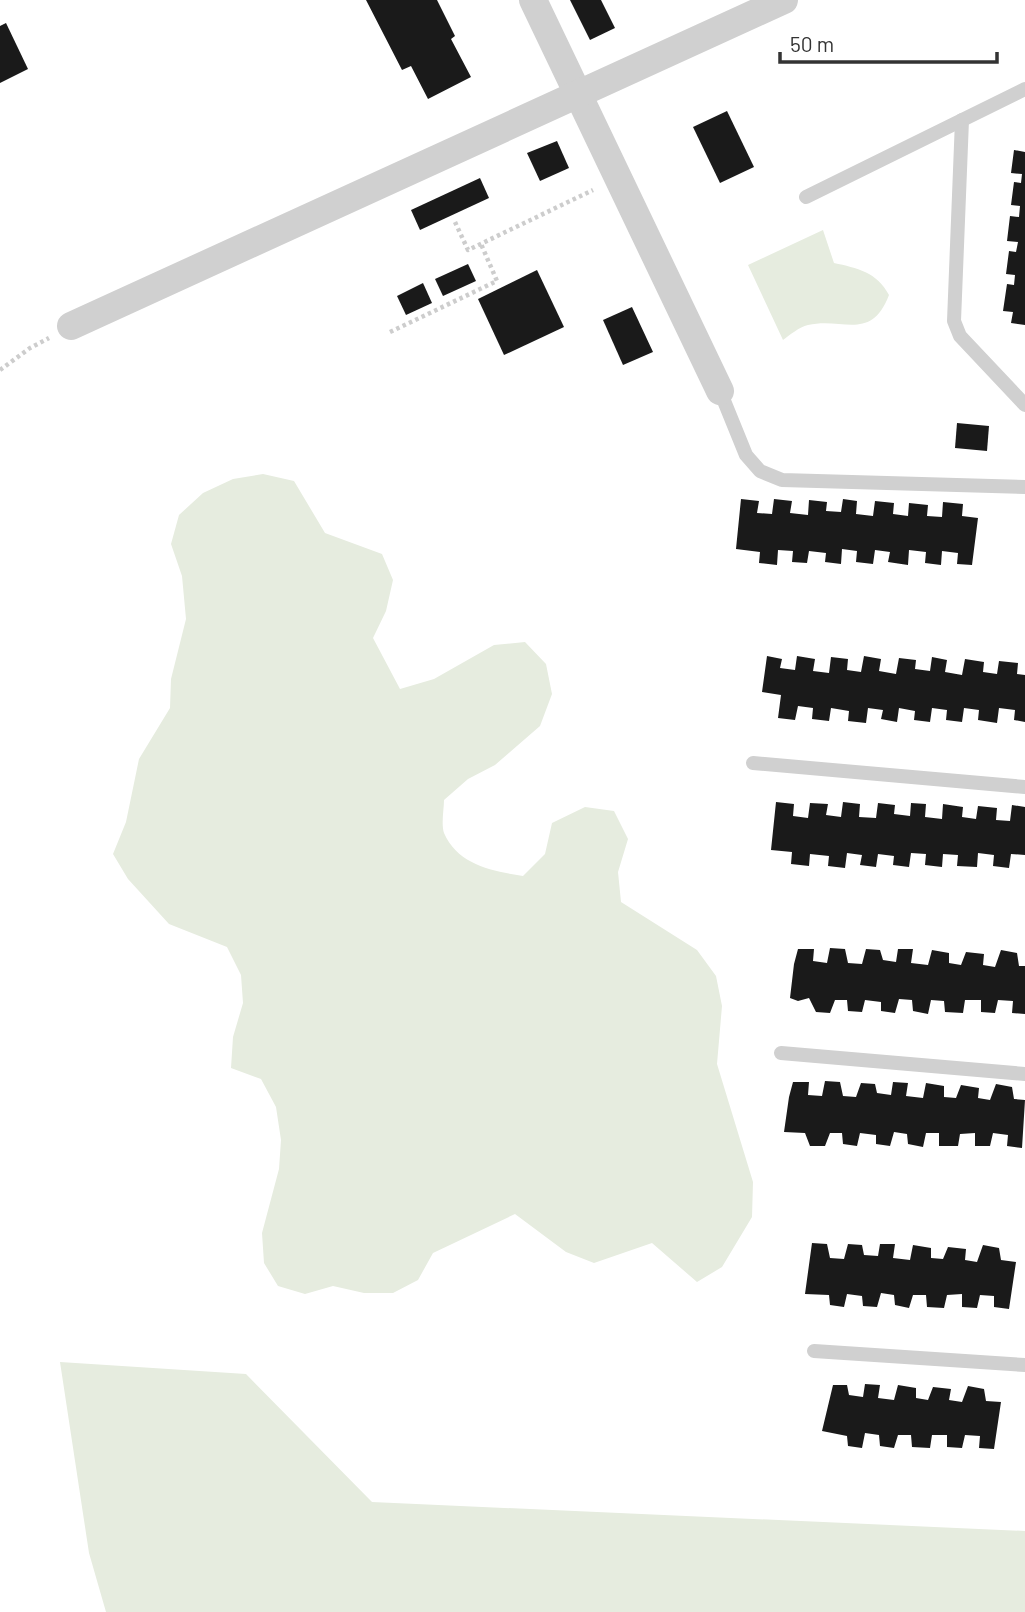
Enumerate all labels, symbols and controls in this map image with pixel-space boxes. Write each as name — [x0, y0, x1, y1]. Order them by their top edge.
scale bar — [780, 21, 997, 65]
text: 50 m — [790, 31, 834, 56]

